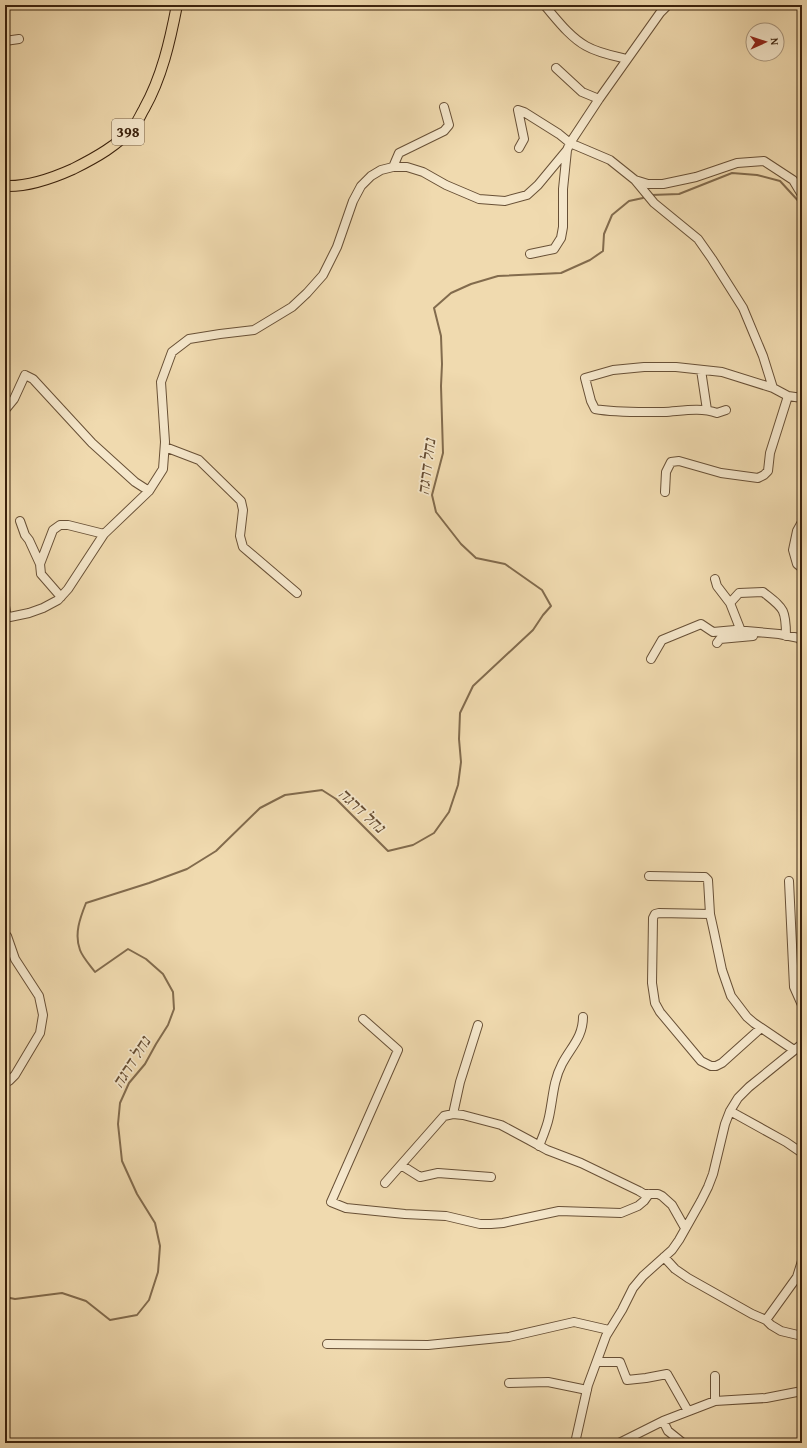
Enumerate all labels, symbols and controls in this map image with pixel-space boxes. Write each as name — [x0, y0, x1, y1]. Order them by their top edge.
north arrow — [745, 22, 785, 62]
text: N — [767, 37, 783, 46]
road number: 398 — [112, 119, 144, 145]
water label: נחל דרגה — [410, 436, 442, 497]
water label: נחל דרגה — [333, 781, 393, 839]
water label: נחל דרגה — [105, 1030, 157, 1092]

